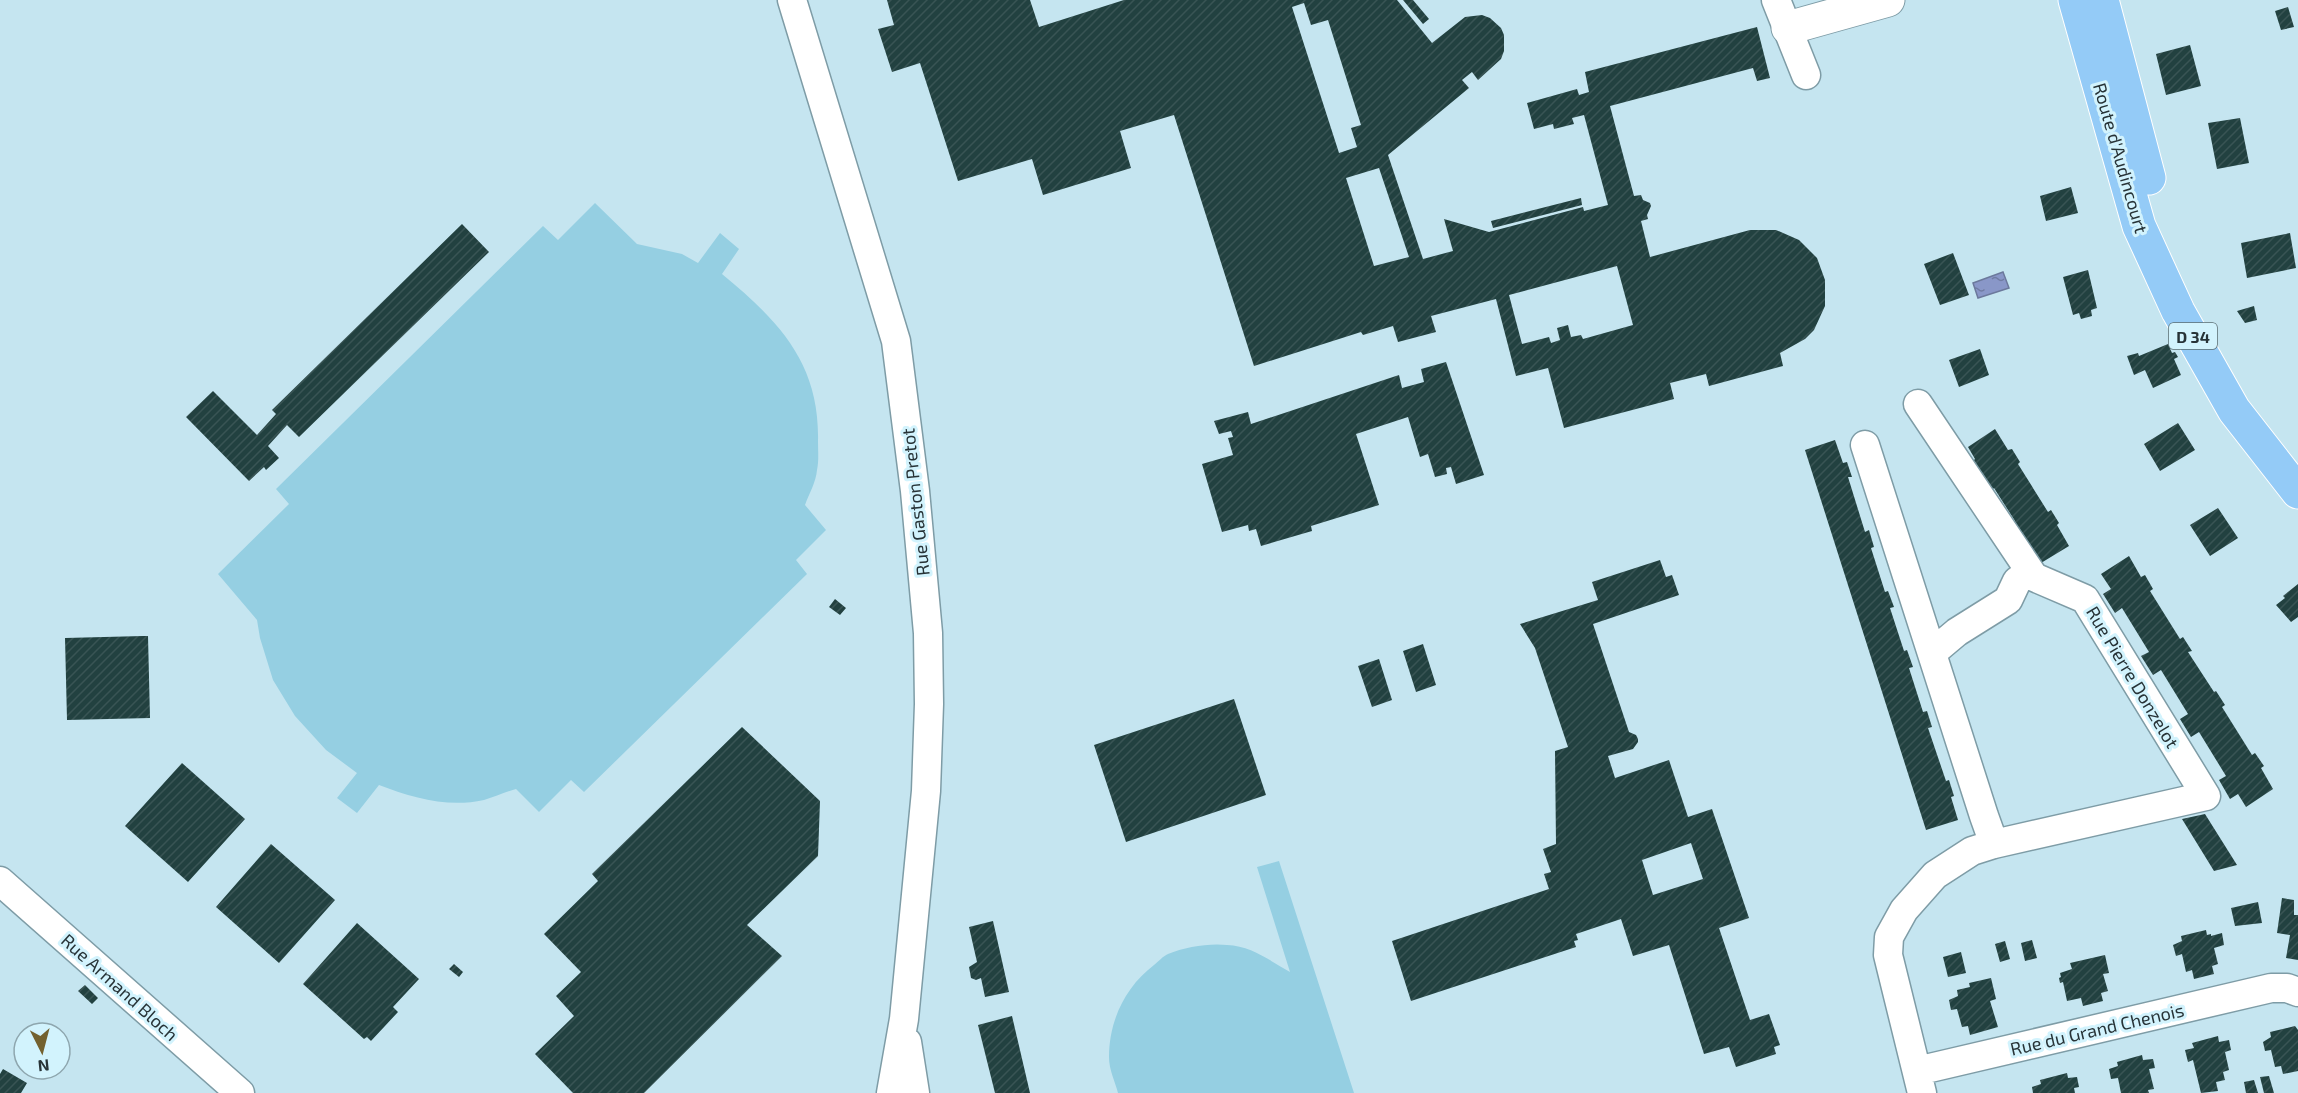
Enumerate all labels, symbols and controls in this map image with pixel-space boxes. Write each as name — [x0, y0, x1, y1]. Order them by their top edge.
street label: Route d'Audincourt — [2089, 80, 2153, 236]
road number: D 34 — [2169, 323, 2217, 349]
street label: Rue Gaston Pretot — [896, 427, 934, 577]
street label: Rue Pierre Donzelot — [2082, 602, 2184, 752]
street label: Rue Armand Bloch — [57, 929, 183, 1045]
street label: Rue du Grand Chenois — [2008, 998, 2186, 1060]
north arrow — [12, 1021, 72, 1081]
text: N — [37, 1056, 50, 1076]

